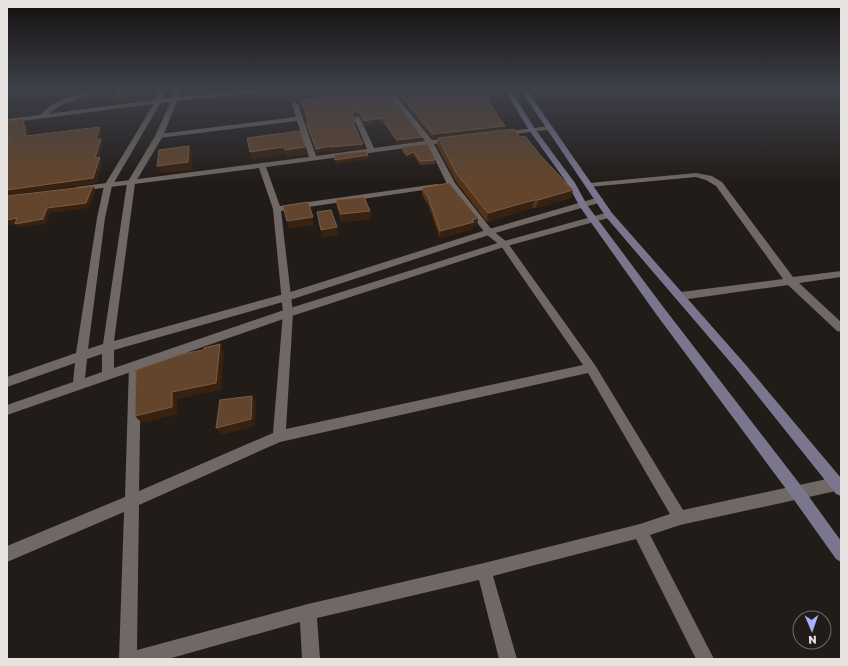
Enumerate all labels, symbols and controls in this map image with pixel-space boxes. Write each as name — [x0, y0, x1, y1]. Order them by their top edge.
north arrow — [792, 610, 832, 650]
text: N — [808, 634, 817, 647]

